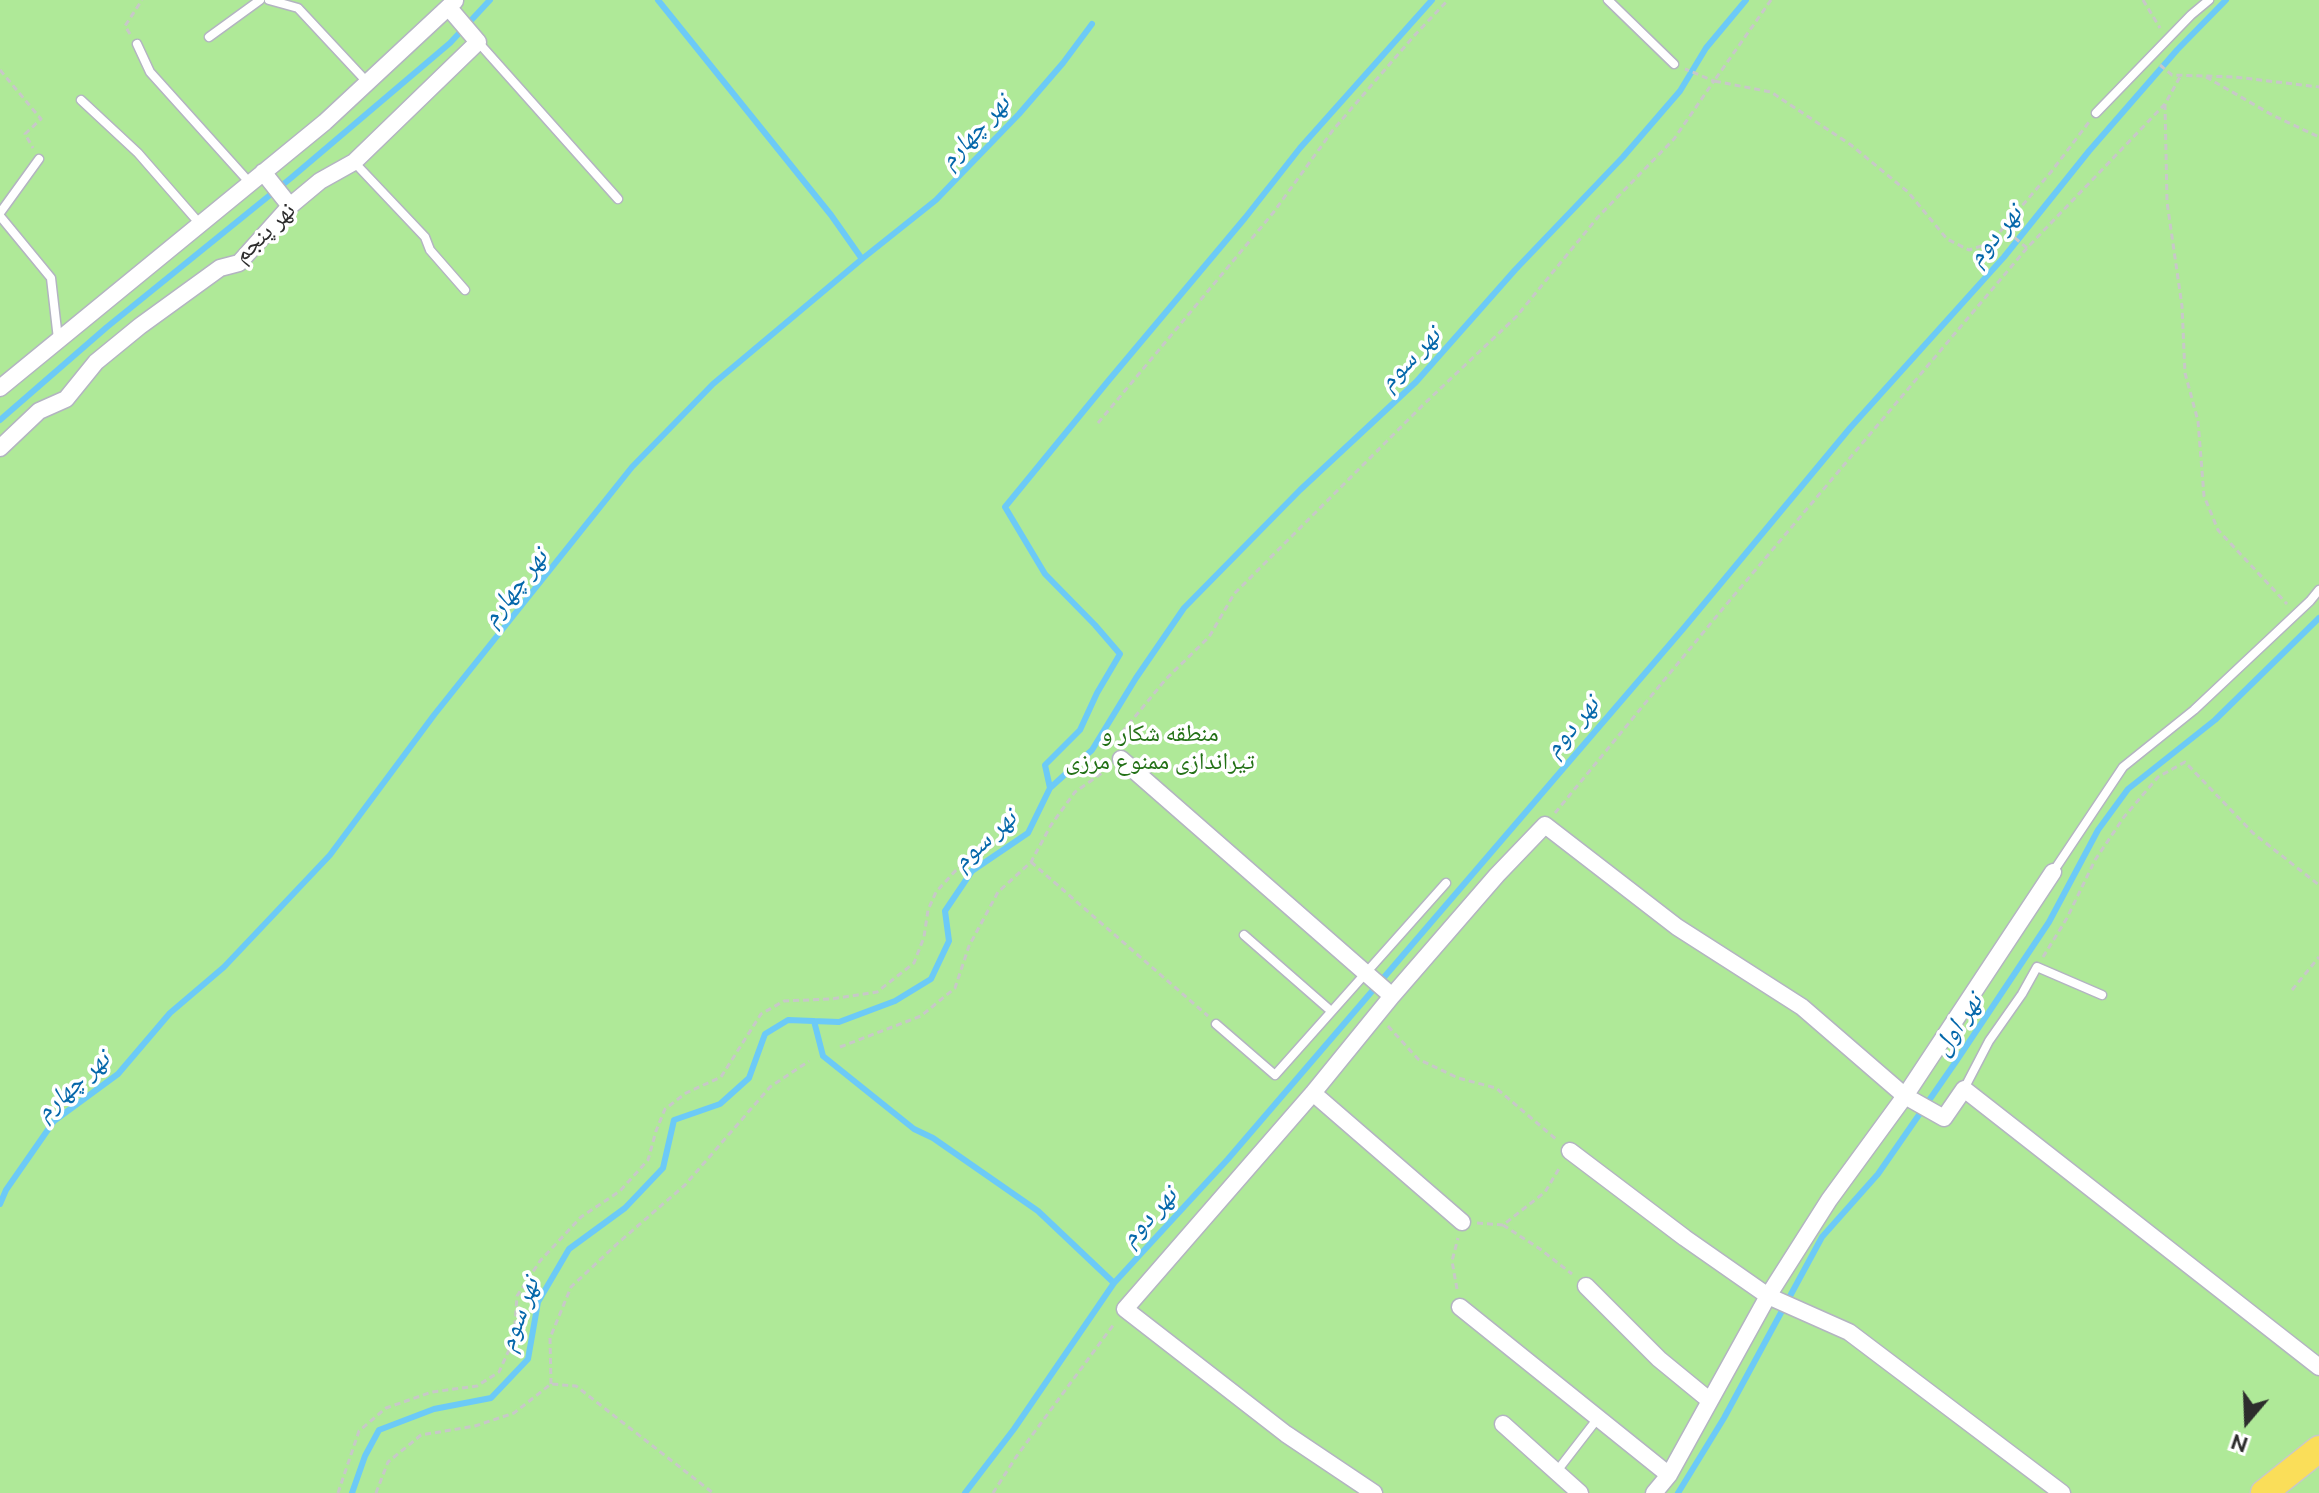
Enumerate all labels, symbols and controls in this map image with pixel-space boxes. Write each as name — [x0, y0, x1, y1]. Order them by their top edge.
water label: نهر چهارم — [932, 88, 1016, 174]
street label: نهر پنجم — [227, 196, 301, 268]
water label: نهر دوم — [1960, 198, 2028, 272]
water label: نهر سوم — [1372, 320, 1446, 396]
water label: نهر چهارم — [474, 542, 554, 632]
water label: نهر دوم — [1537, 689, 1605, 763]
park label: منطقه شکار و تیراندازی ممنوع مرزی — [1065, 719, 1255, 775]
water label: نهر سوم — [945, 802, 1023, 876]
water label: نهر اول — [1925, 987, 1989, 1061]
water label: نهر چهارم — [28, 1044, 116, 1126]
water label: نهر دوم — [1113, 1180, 1183, 1252]
water label: نهر سوم — [490, 1273, 546, 1355]
north arrow — [2207, 1381, 2287, 1461]
text: N — [2227, 1430, 2251, 1459]

